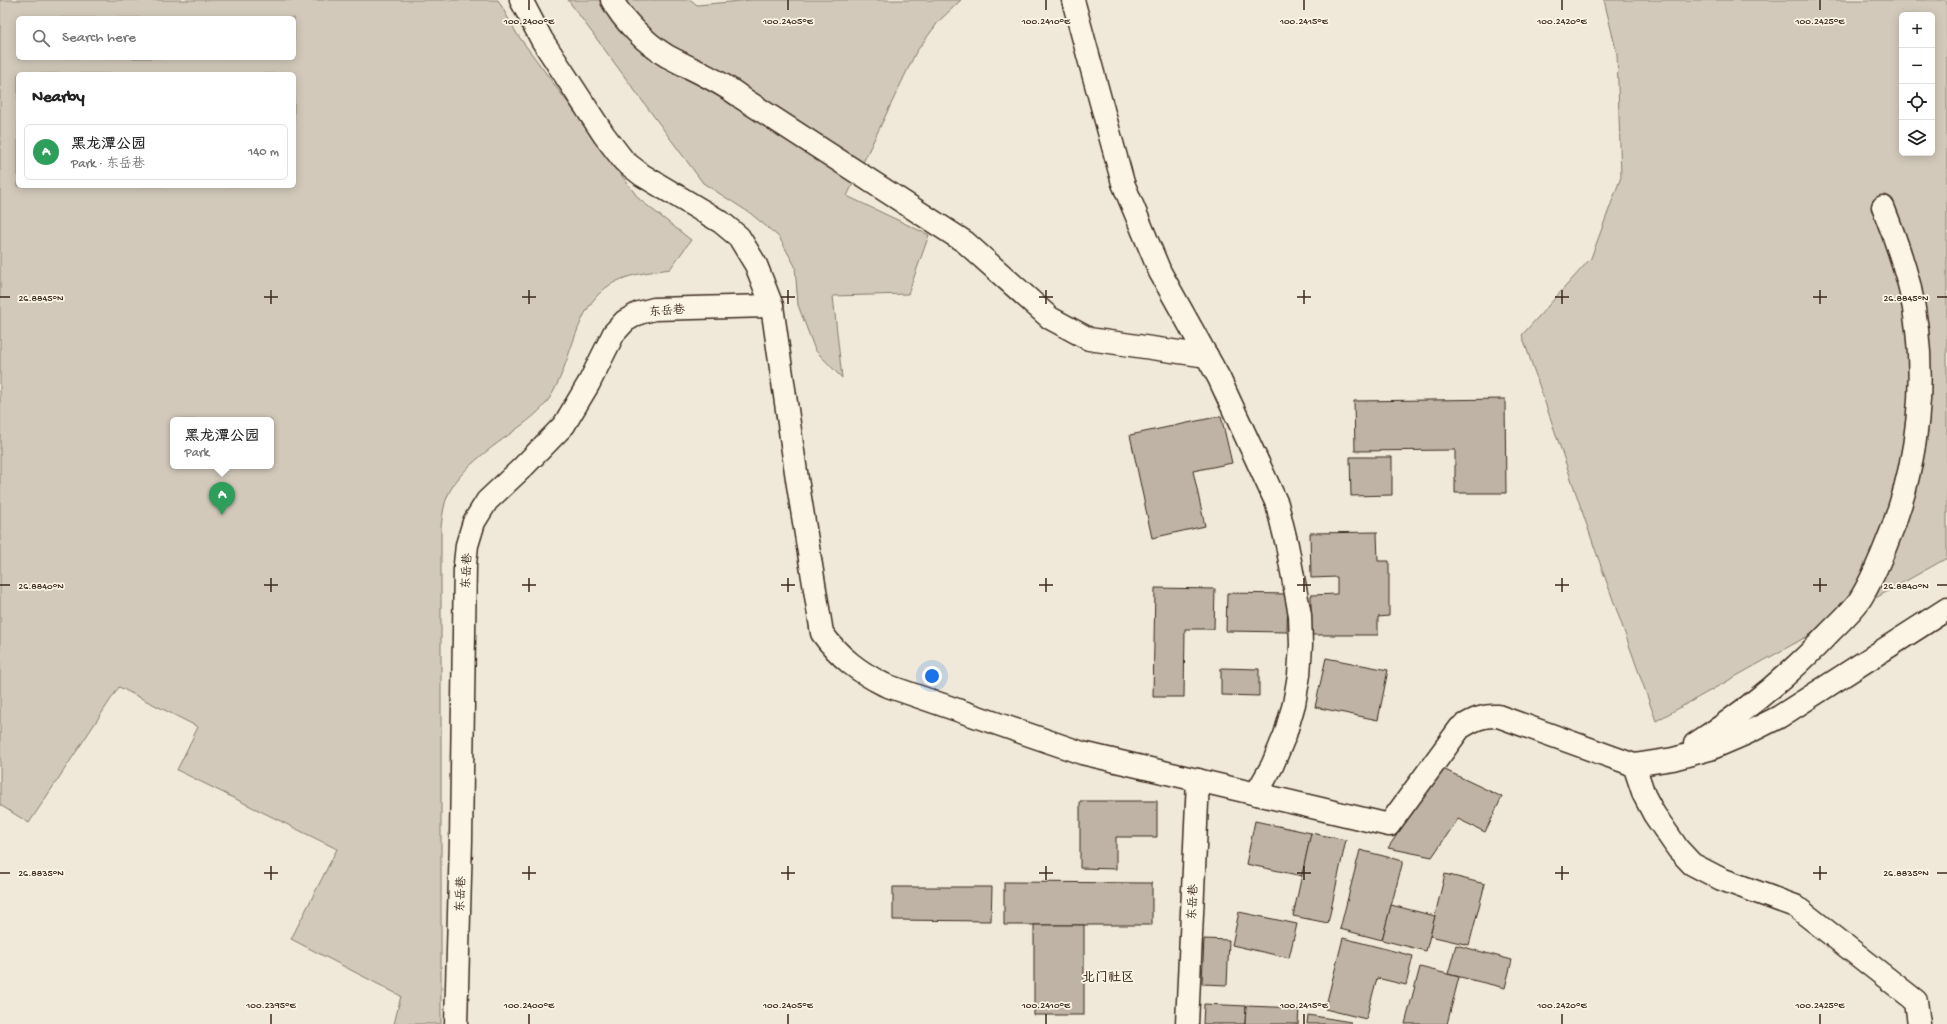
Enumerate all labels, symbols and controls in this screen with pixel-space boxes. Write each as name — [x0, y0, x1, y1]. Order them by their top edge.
map controls — [1899, 12, 1935, 156]
button: + — [1899, 12, 1935, 48]
search box — [16, 16, 296, 60]
text: 100.2400°E — [503, 16, 555, 28]
text: 100.2405°E — [762, 16, 814, 28]
text: 100.2410°E — [1021, 16, 1071, 28]
text: 100.2415°E — [1279, 16, 1329, 28]
text: 100.2420°E — [1536, 16, 1588, 28]
text: 100.2425°E — [1794, 16, 1845, 28]
icon: search — [30, 27, 52, 49]
text: Search here — [62, 29, 136, 47]
button: − — [1899, 48, 1935, 84]
button: locate — [1899, 84, 1935, 120]
text: Nearby — [32, 88, 85, 108]
button: layers — [1899, 120, 1935, 156]
text: 黑龙潭公园 — [71, 136, 146, 154]
text: A — [42, 145, 50, 160]
text: 140 m — [248, 145, 279, 160]
text: Park · 东岳巷 — [71, 157, 145, 172]
text: 26.8845°N — [18, 293, 64, 305]
text: 26.8845°N — [1883, 293, 1929, 305]
street label: 东岳巷 — [649, 303, 686, 320]
popup — [170, 417, 274, 469]
text: 黑龙潭公园 — [184, 428, 260, 446]
text: Park — [184, 446, 209, 461]
pin: A — [209, 482, 235, 515]
street label: 东岳巷 — [459, 553, 476, 589]
text: 26.8840°N — [18, 581, 64, 593]
text: 26.8840°N — [1883, 581, 1929, 593]
your location — [922, 666, 942, 686]
text: 26.8835°N — [18, 868, 64, 880]
text: 26.8835°N — [1883, 868, 1929, 880]
street label: 东岳巷 — [453, 876, 470, 912]
street label: 东岳巷 — [1185, 884, 1202, 920]
district label: 北门社区 — [1082, 971, 1134, 986]
text: 100.2395°E — [245, 1000, 297, 1012]
text: 100.2400°E — [503, 1000, 555, 1012]
text: 100.2405°E — [762, 1000, 814, 1012]
text: 100.2410°E — [1021, 1000, 1071, 1012]
text: 100.2415°E — [1279, 1000, 1329, 1012]
text: 100.2420°E — [1536, 1000, 1588, 1012]
text: 100.2425°E — [1794, 1000, 1845, 1012]

